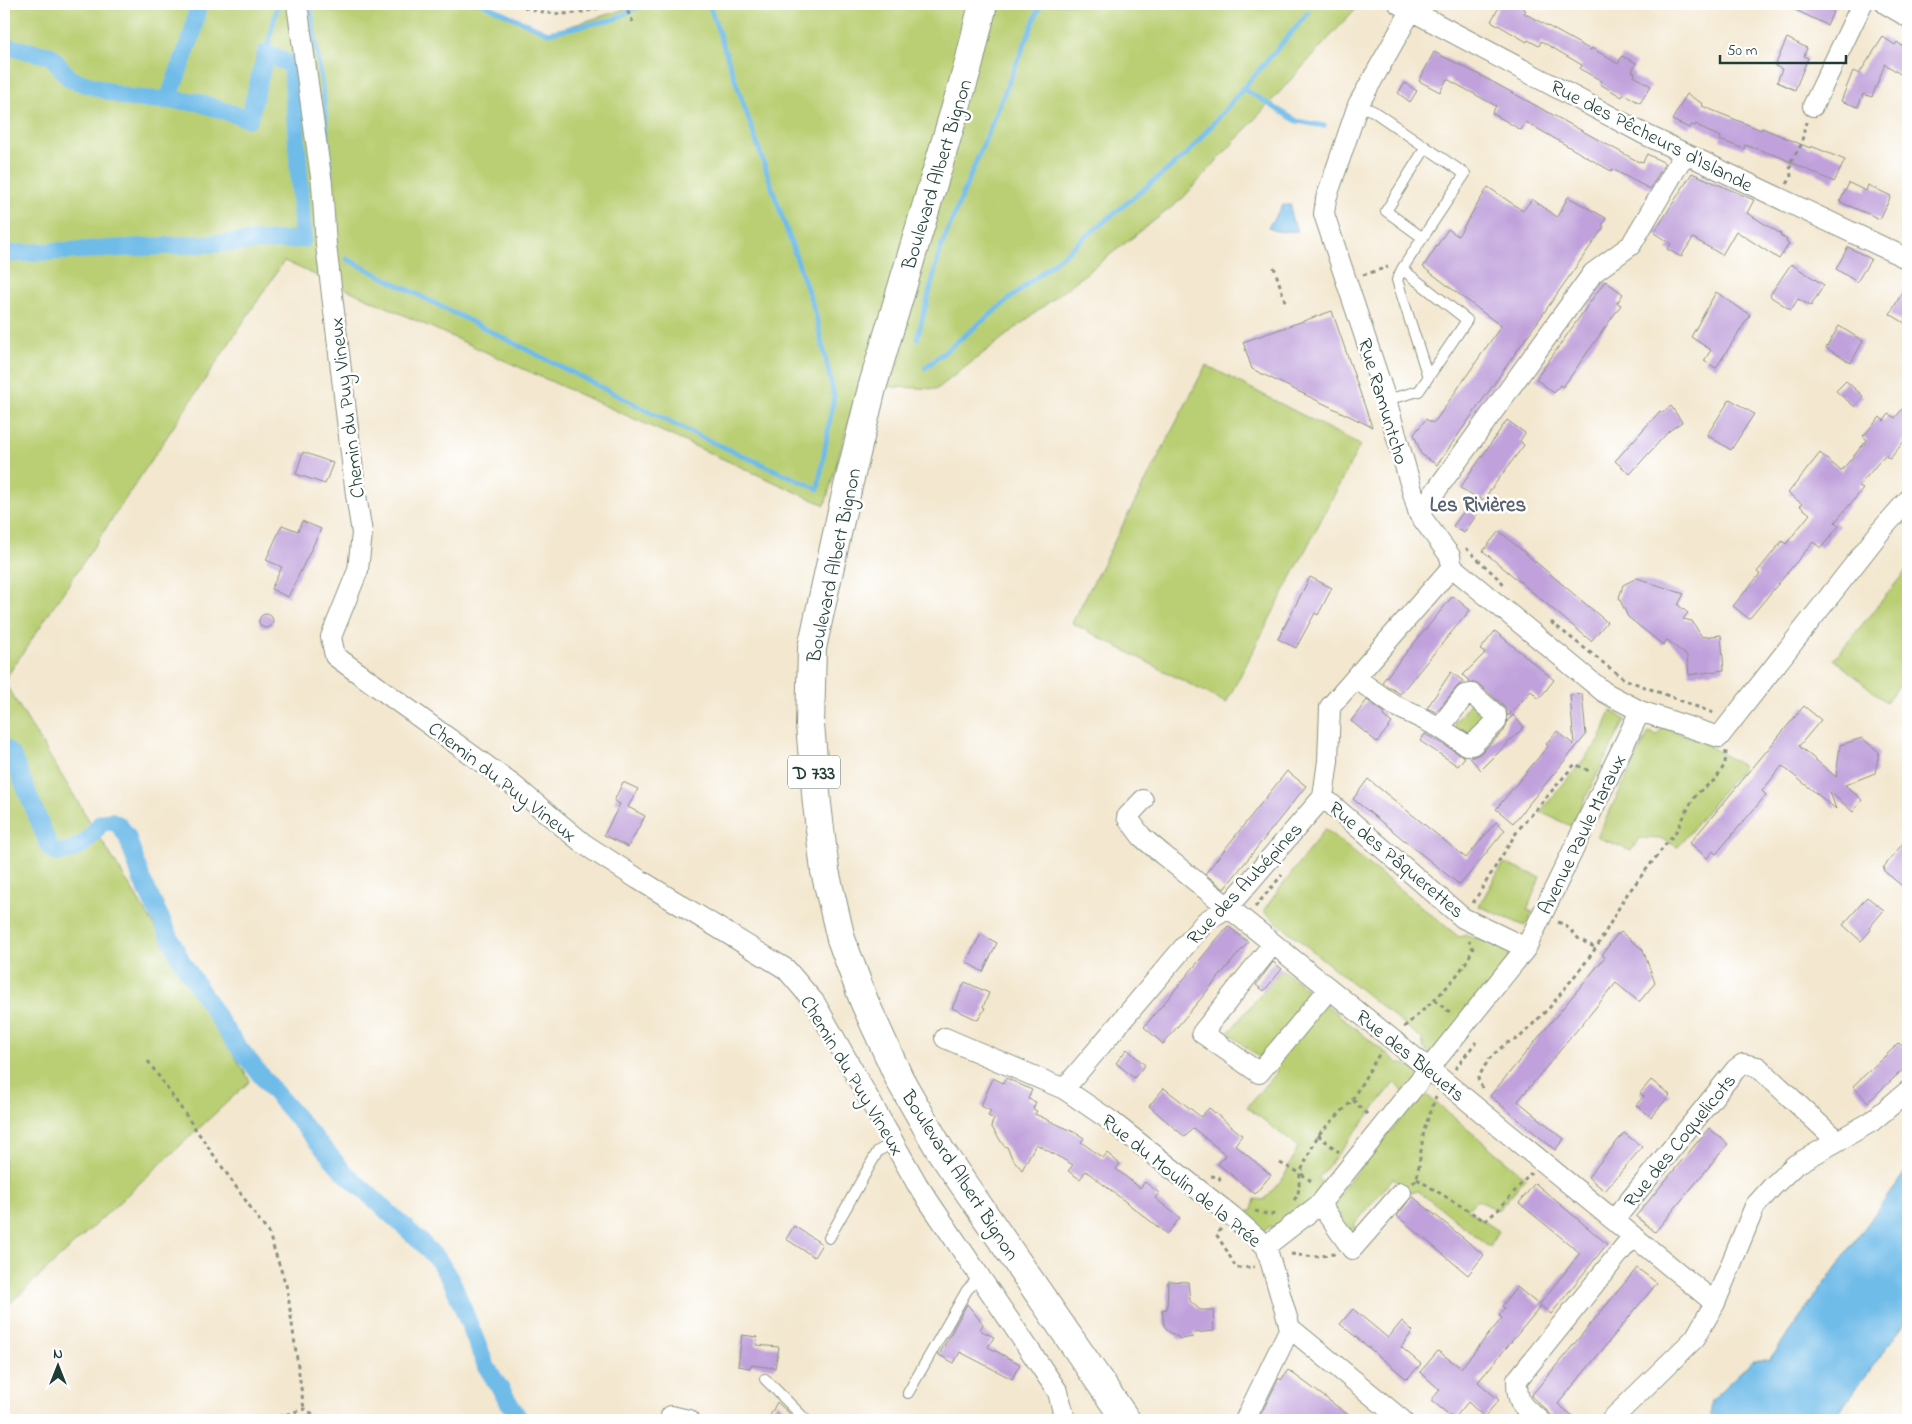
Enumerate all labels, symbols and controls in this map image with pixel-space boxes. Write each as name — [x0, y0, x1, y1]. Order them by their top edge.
scale bar — [1720, 32, 1846, 64]
text: 50 m — [1727, 40, 1758, 62]
street label: Rue des Pêcheurs d'Islande — [1545, 74, 1757, 201]
street label: Boulevard Albert Bignon — [895, 76, 982, 275]
street label: Chemin du Puy Vineux — [323, 316, 374, 500]
street label: Rue Ramuntcho — [1349, 335, 1415, 468]
street label: Boulevard Albert Bignon — [800, 466, 871, 666]
district label: Les Rivières — [1430, 491, 1527, 521]
street label: Chemin du Puy Vineux — [421, 715, 582, 850]
street label: Avenue Paule Maraux — [1532, 750, 1635, 920]
road number: D 733 — [788, 756, 840, 789]
street label: Rue des Pâquerettes — [1321, 795, 1470, 926]
street label: Rue des Aubépines — [1181, 817, 1310, 953]
street label: Chemin du Puy Vineux — [792, 991, 910, 1162]
street label: Rue des Bleuets — [1348, 1004, 1470, 1110]
street label: Rue des Coquelicots — [1618, 1068, 1744, 1215]
street label: Boulevard Albert Bignon — [891, 1085, 1025, 1268]
street label: Rue du Moulin de la Prée — [1094, 1108, 1267, 1256]
north arrow — [32, 1342, 82, 1392]
text: N — [53, 1344, 63, 1365]

